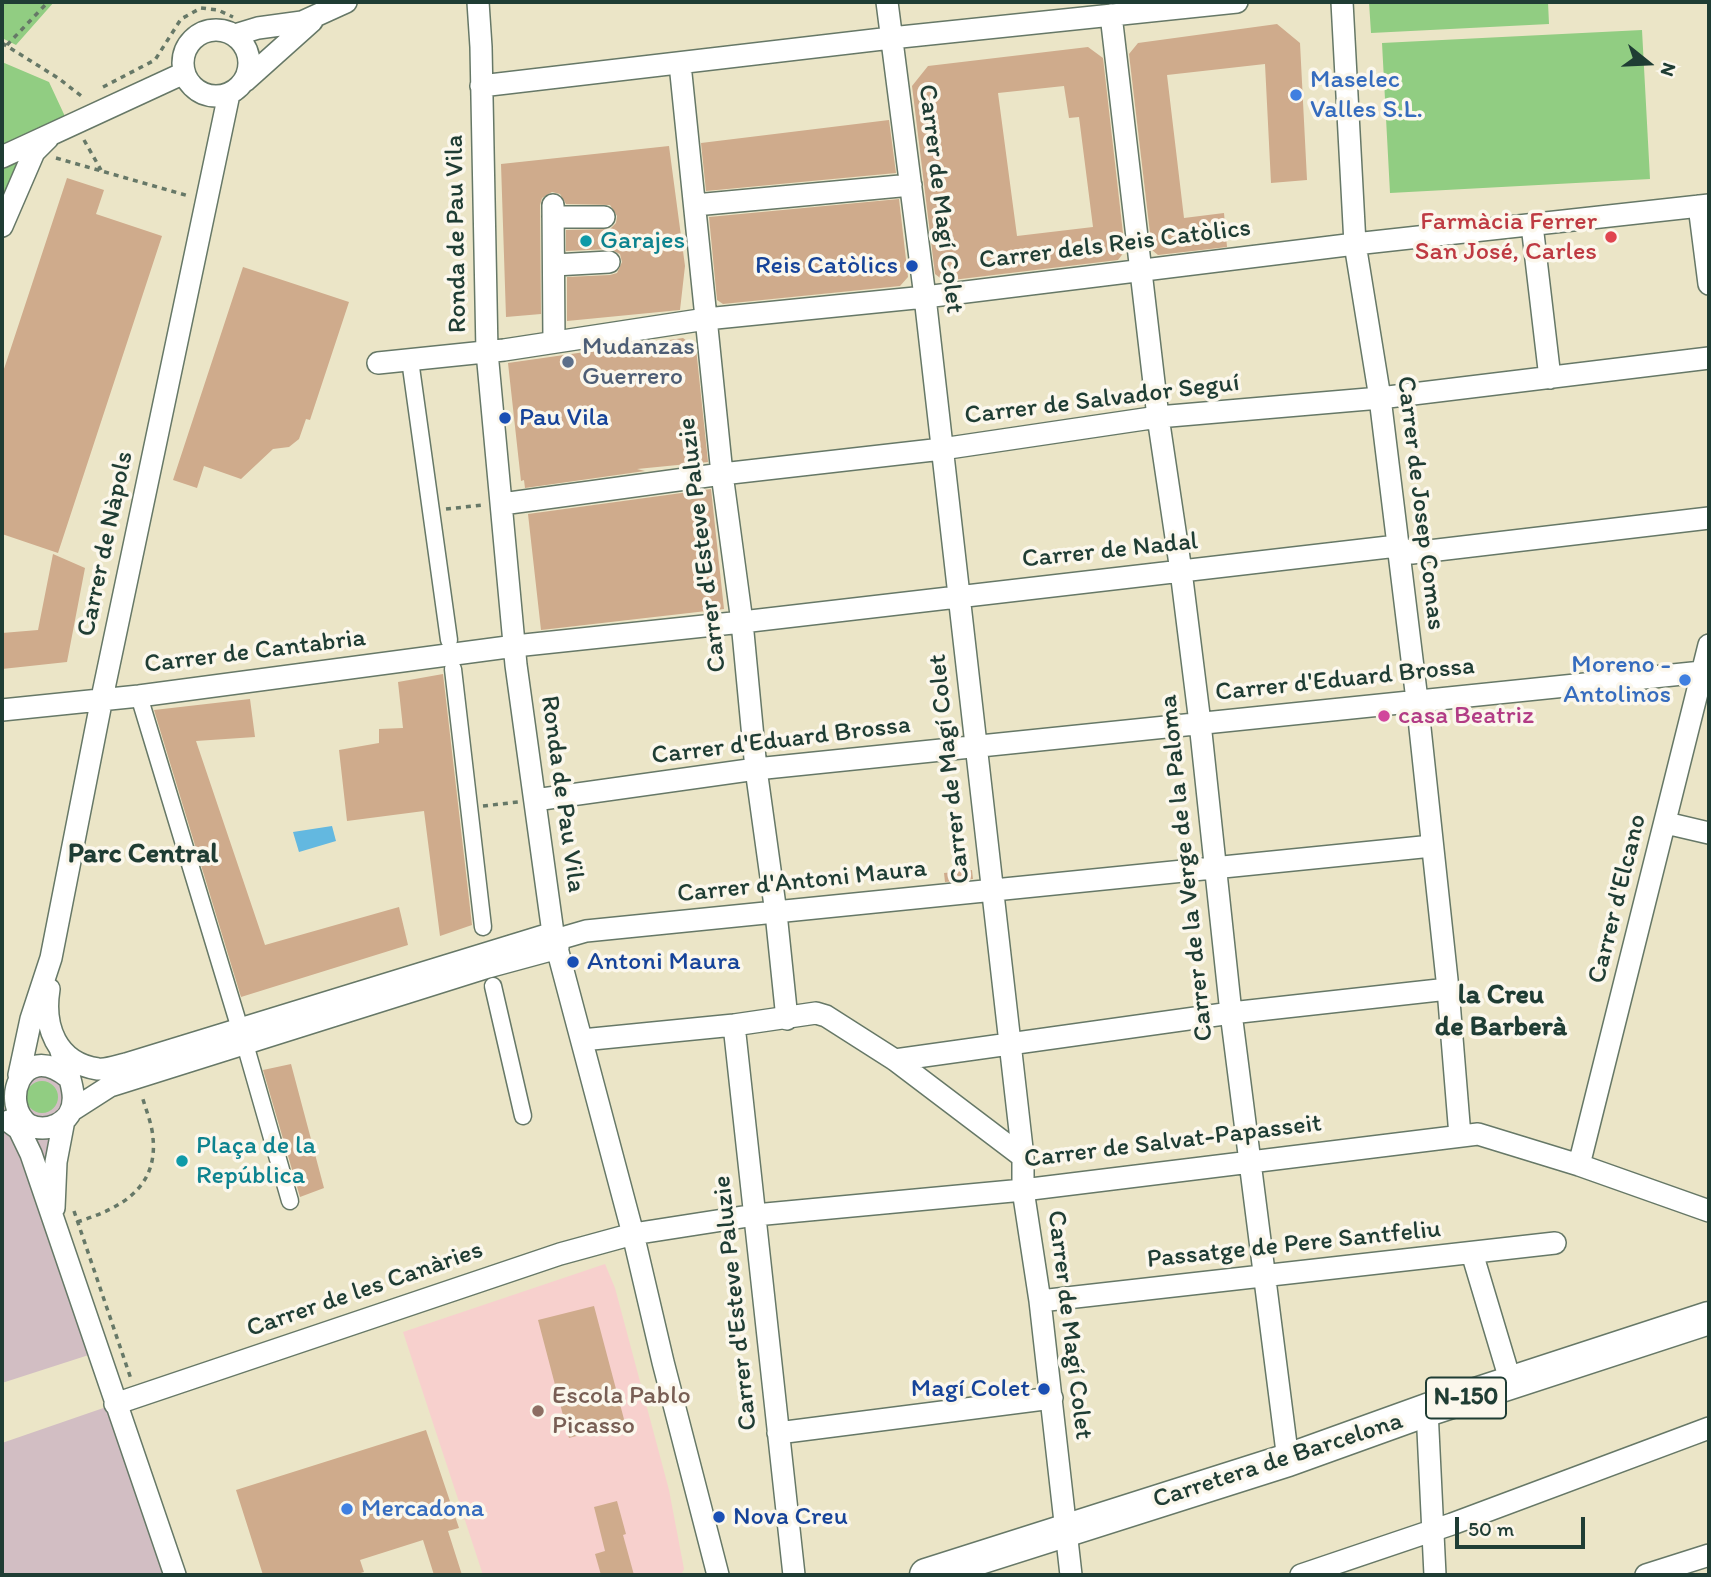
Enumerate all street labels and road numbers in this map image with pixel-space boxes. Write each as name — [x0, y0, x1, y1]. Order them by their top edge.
street label: Carrer de Magí Colet — [910, 83, 970, 315]
street label: Ronda de Pau Vila — [440, 135, 474, 333]
street label: Carrer dels Reis Catòlics — [977, 213, 1253, 277]
street label: Carrer de Salvador Seguí — [963, 368, 1241, 432]
street label: Carrer de Josep Comas — [1389, 374, 1451, 632]
street label: Carrer d'Esteve Paluzie — [672, 416, 734, 674]
street label: Carrer de Nàpols — [71, 449, 141, 639]
street label: Carrer de Nadal — [1020, 526, 1200, 576]
street label: Carrer de Cantabria — [142, 623, 368, 681]
street label: Carrer d'Eduard Brossa — [1214, 651, 1476, 709]
street label: Carrer de Magí Colet — [922, 653, 978, 885]
street label: Carrer de la Verge de la Paloma — [1153, 693, 1221, 1043]
street label: Ronda de Pau Vila — [533, 694, 591, 894]
street label: Carrer d'Eduard Brossa — [650, 710, 912, 772]
street label: Carrer d'Elcano — [1582, 811, 1654, 987]
street label: Carrer d'Antoni Maura — [676, 853, 928, 911]
street label: Carrer de Salvat-Papasseit — [1022, 1108, 1324, 1176]
street label: Carrer d'Esteve Paluzie — [707, 1174, 765, 1432]
street label: Carrer de Magí Colet — [1039, 1209, 1099, 1441]
street label: Passatge de Pere Santfeliu — [1145, 1214, 1443, 1276]
street label: Carrer de les Canàries — [243, 1235, 487, 1345]
road number: N-150 — [1426, 1378, 1506, 1418]
street label: Carretera de Barcelona — [1149, 1406, 1407, 1516]

